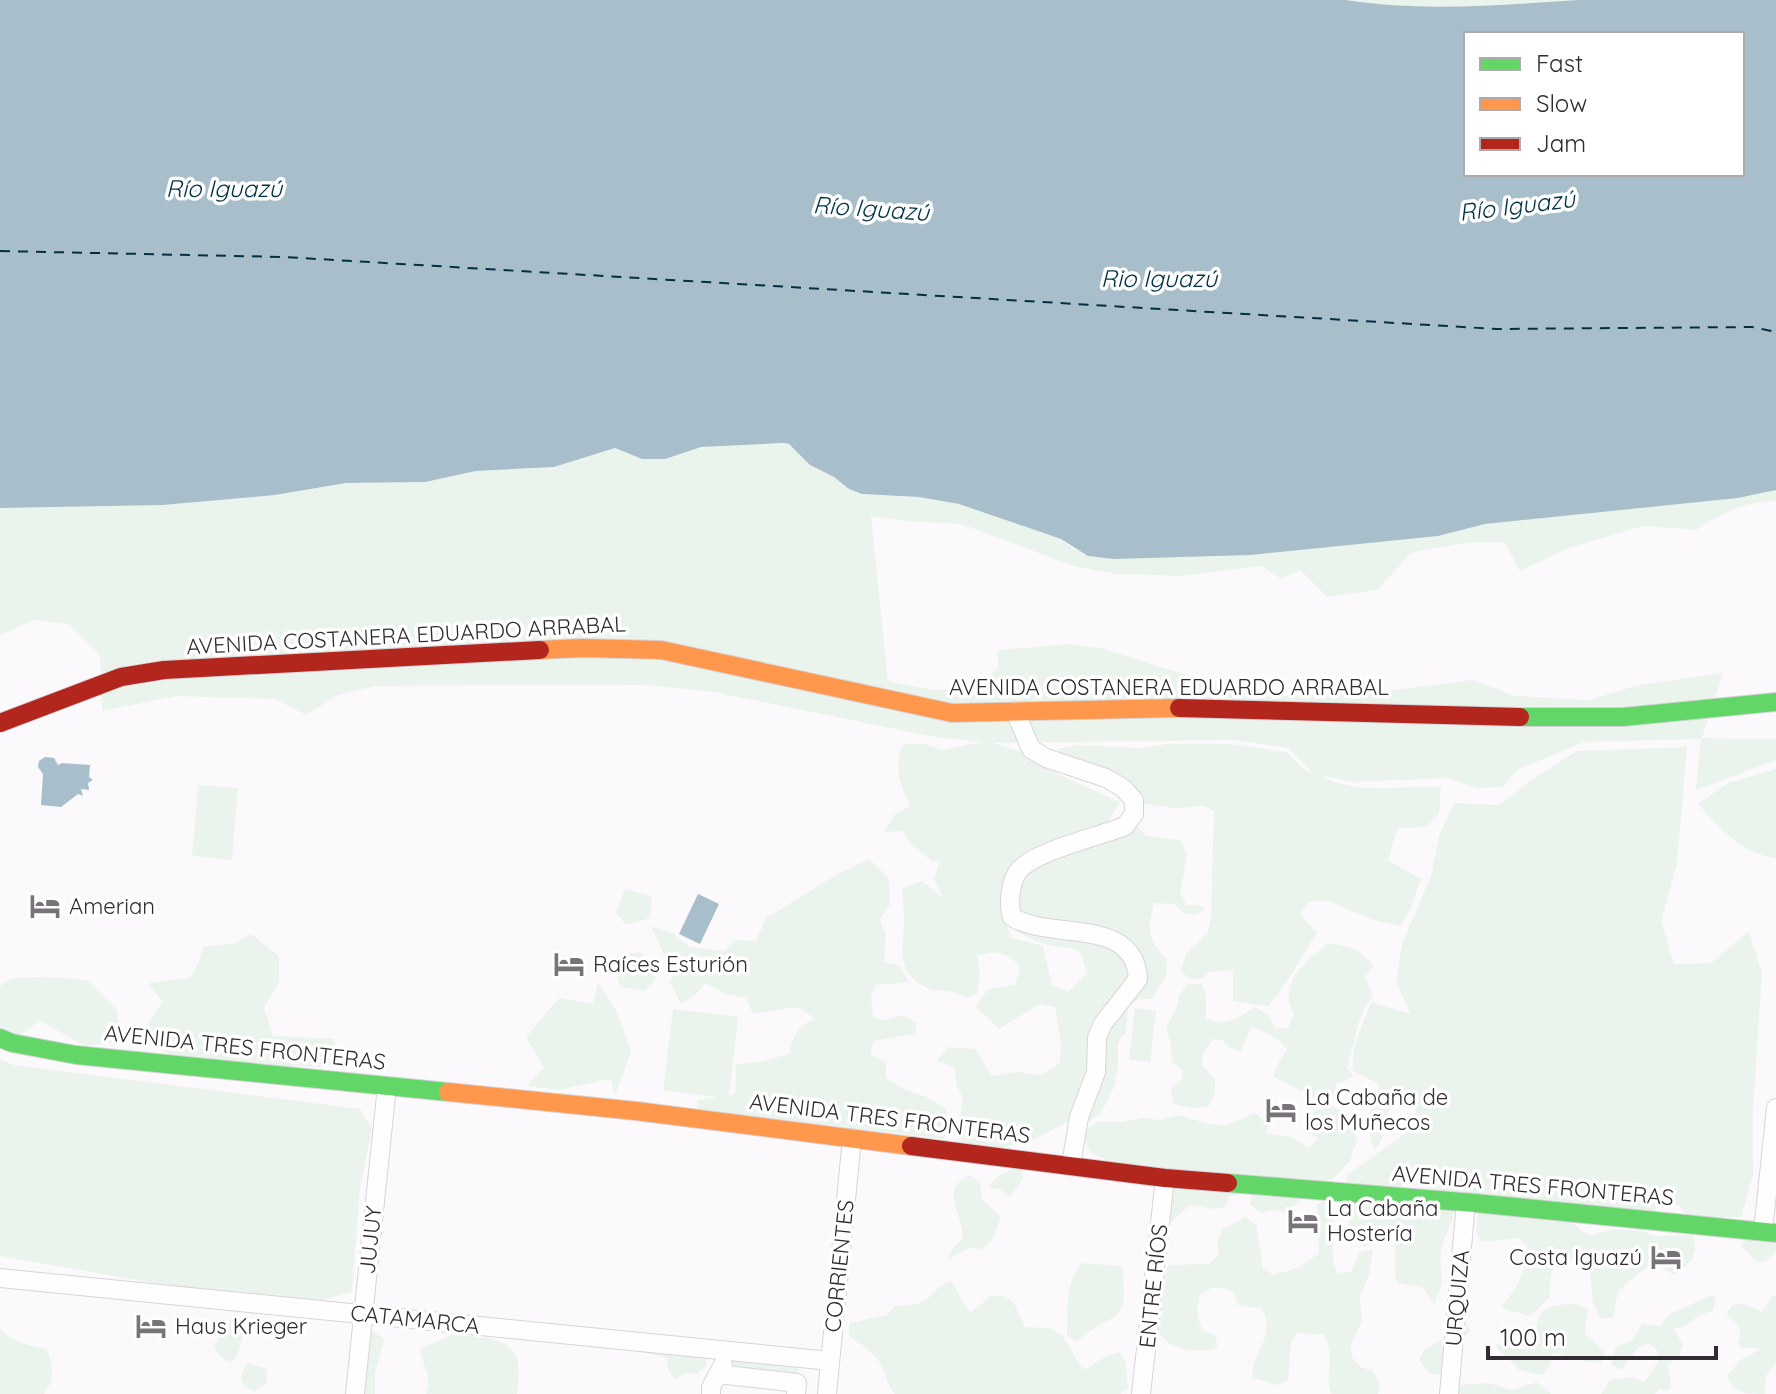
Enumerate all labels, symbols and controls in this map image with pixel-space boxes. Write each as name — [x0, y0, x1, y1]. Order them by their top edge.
legend — [1464, 32, 1744, 176]
text: Fast — [1536, 48, 1583, 78]
text: Slow — [1536, 88, 1587, 118]
text: Jam — [1536, 128, 1586, 158]
water label: Río Iguazú — [166, 173, 284, 203]
water label: Río Iguazú — [1457, 183, 1578, 227]
water label: Río Iguazú — [812, 189, 932, 227]
water label: Rio Iguazú — [1101, 263, 1219, 293]
street label: AVENIDA COSTANERA EDUARDO ARRABAL — [186, 609, 627, 660]
street label: AVENIDA COSTANERA EDUARDO ARRABAL — [949, 673, 1389, 701]
hotel icon: Amerian — [28, 889, 62, 923]
place label: Amerian — [69, 892, 155, 920]
hotel icon: Raíces Esturión — [552, 947, 586, 981]
place label: Raíces Esturión — [593, 950, 748, 978]
street label: AVENIDA TRES FRONTERAS — [103, 1018, 387, 1076]
place label: La Cabaña de los Muñecos — [1305, 1083, 1448, 1136]
street label: AVENIDA TRES FRONTERAS — [748, 1087, 1032, 1149]
hotel icon: La Cabaña de los Muñecos — [1264, 1093, 1298, 1127]
street label: AVENIDA TRES FRONTERAS — [1391, 1159, 1675, 1211]
place label: La Cabaña Hostería — [1327, 1194, 1438, 1247]
street label: CORRIENTES — [818, 1198, 860, 1334]
hotel icon: La Cabaña Hostería — [1286, 1204, 1320, 1238]
street label: JUJUY — [353, 1205, 387, 1275]
street label: ENTRE RÍOS — [1133, 1223, 1173, 1349]
hotel icon: Costa Iguazú — [1649, 1240, 1683, 1274]
place label: Costa Iguazú — [1509, 1243, 1642, 1271]
street label: URQUIZA — [1439, 1249, 1475, 1347]
street label: CATAMARCA — [349, 1298, 481, 1340]
hotel icon: Haus Krieger — [134, 1309, 168, 1343]
scale bar — [1488, 1310, 1716, 1360]
place label: Haus Krieger — [175, 1312, 308, 1340]
text: 100 m — [1500, 1322, 1566, 1352]

